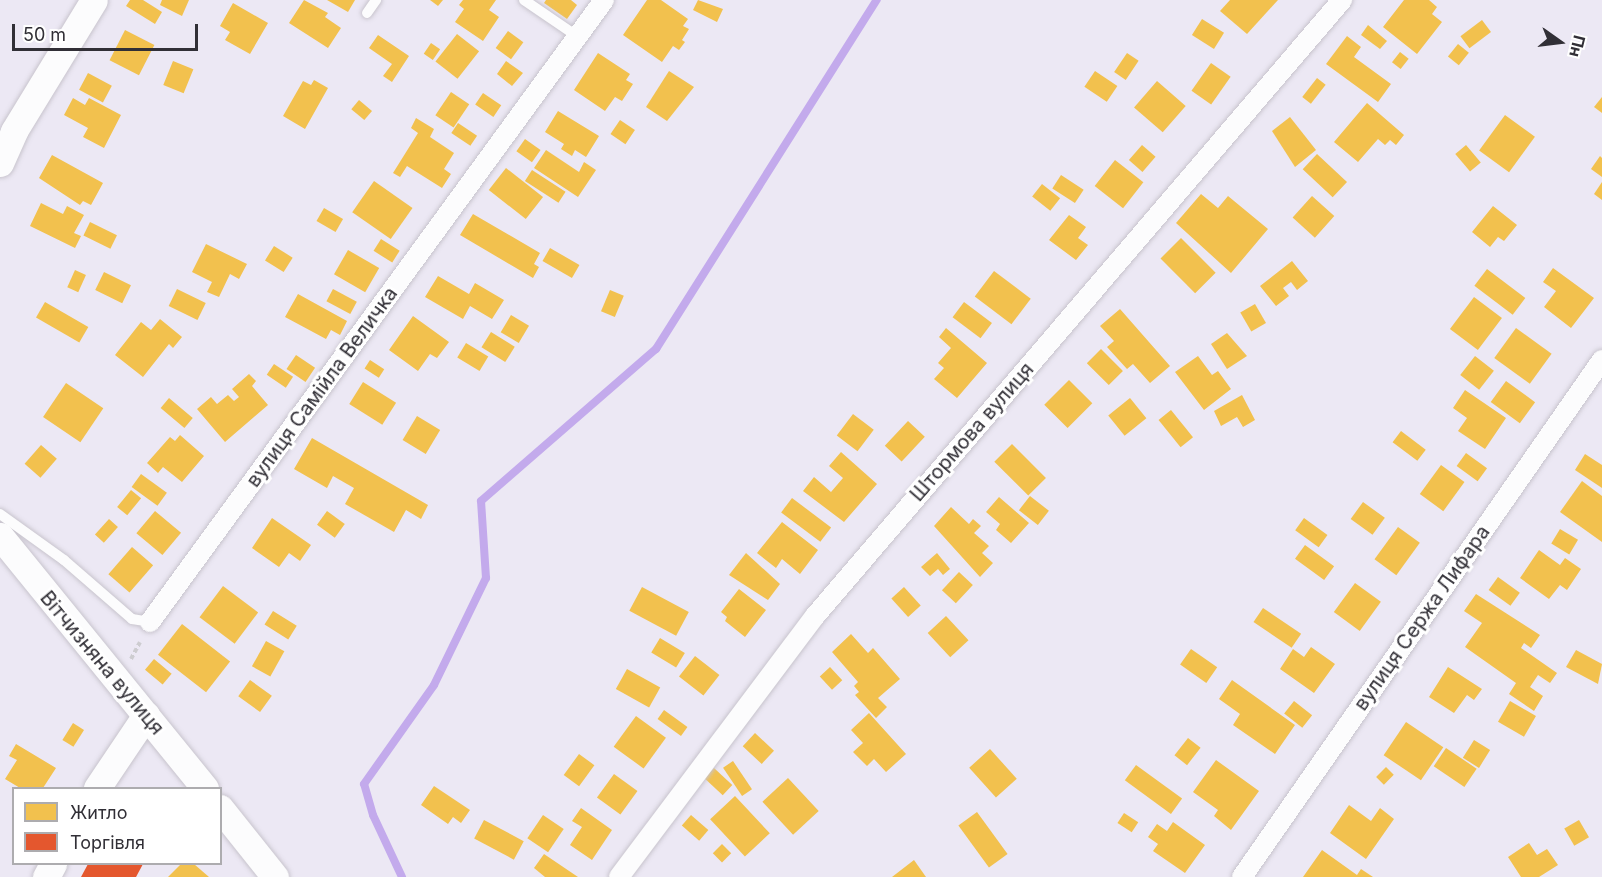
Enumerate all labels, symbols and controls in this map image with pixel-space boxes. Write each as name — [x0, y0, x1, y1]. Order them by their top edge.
scale bar — [15, 12, 201, 50]
north arrow — [1530, 12, 1590, 72]
text: 50 m — [23, 24, 66, 45]
text: Пн — [1565, 33, 1590, 59]
street label: вулиця Самійла Величка — [241, 282, 403, 492]
street label: Штормова вулиця — [905, 358, 1039, 506]
street label: вулиця Сержа Лифара — [1349, 521, 1495, 715]
street label: Вітчизняна вулиця — [35, 586, 169, 740]
legend — [12, 787, 222, 865]
text: Житло — [70, 802, 127, 823]
text: Торгівля — [70, 832, 145, 853]

